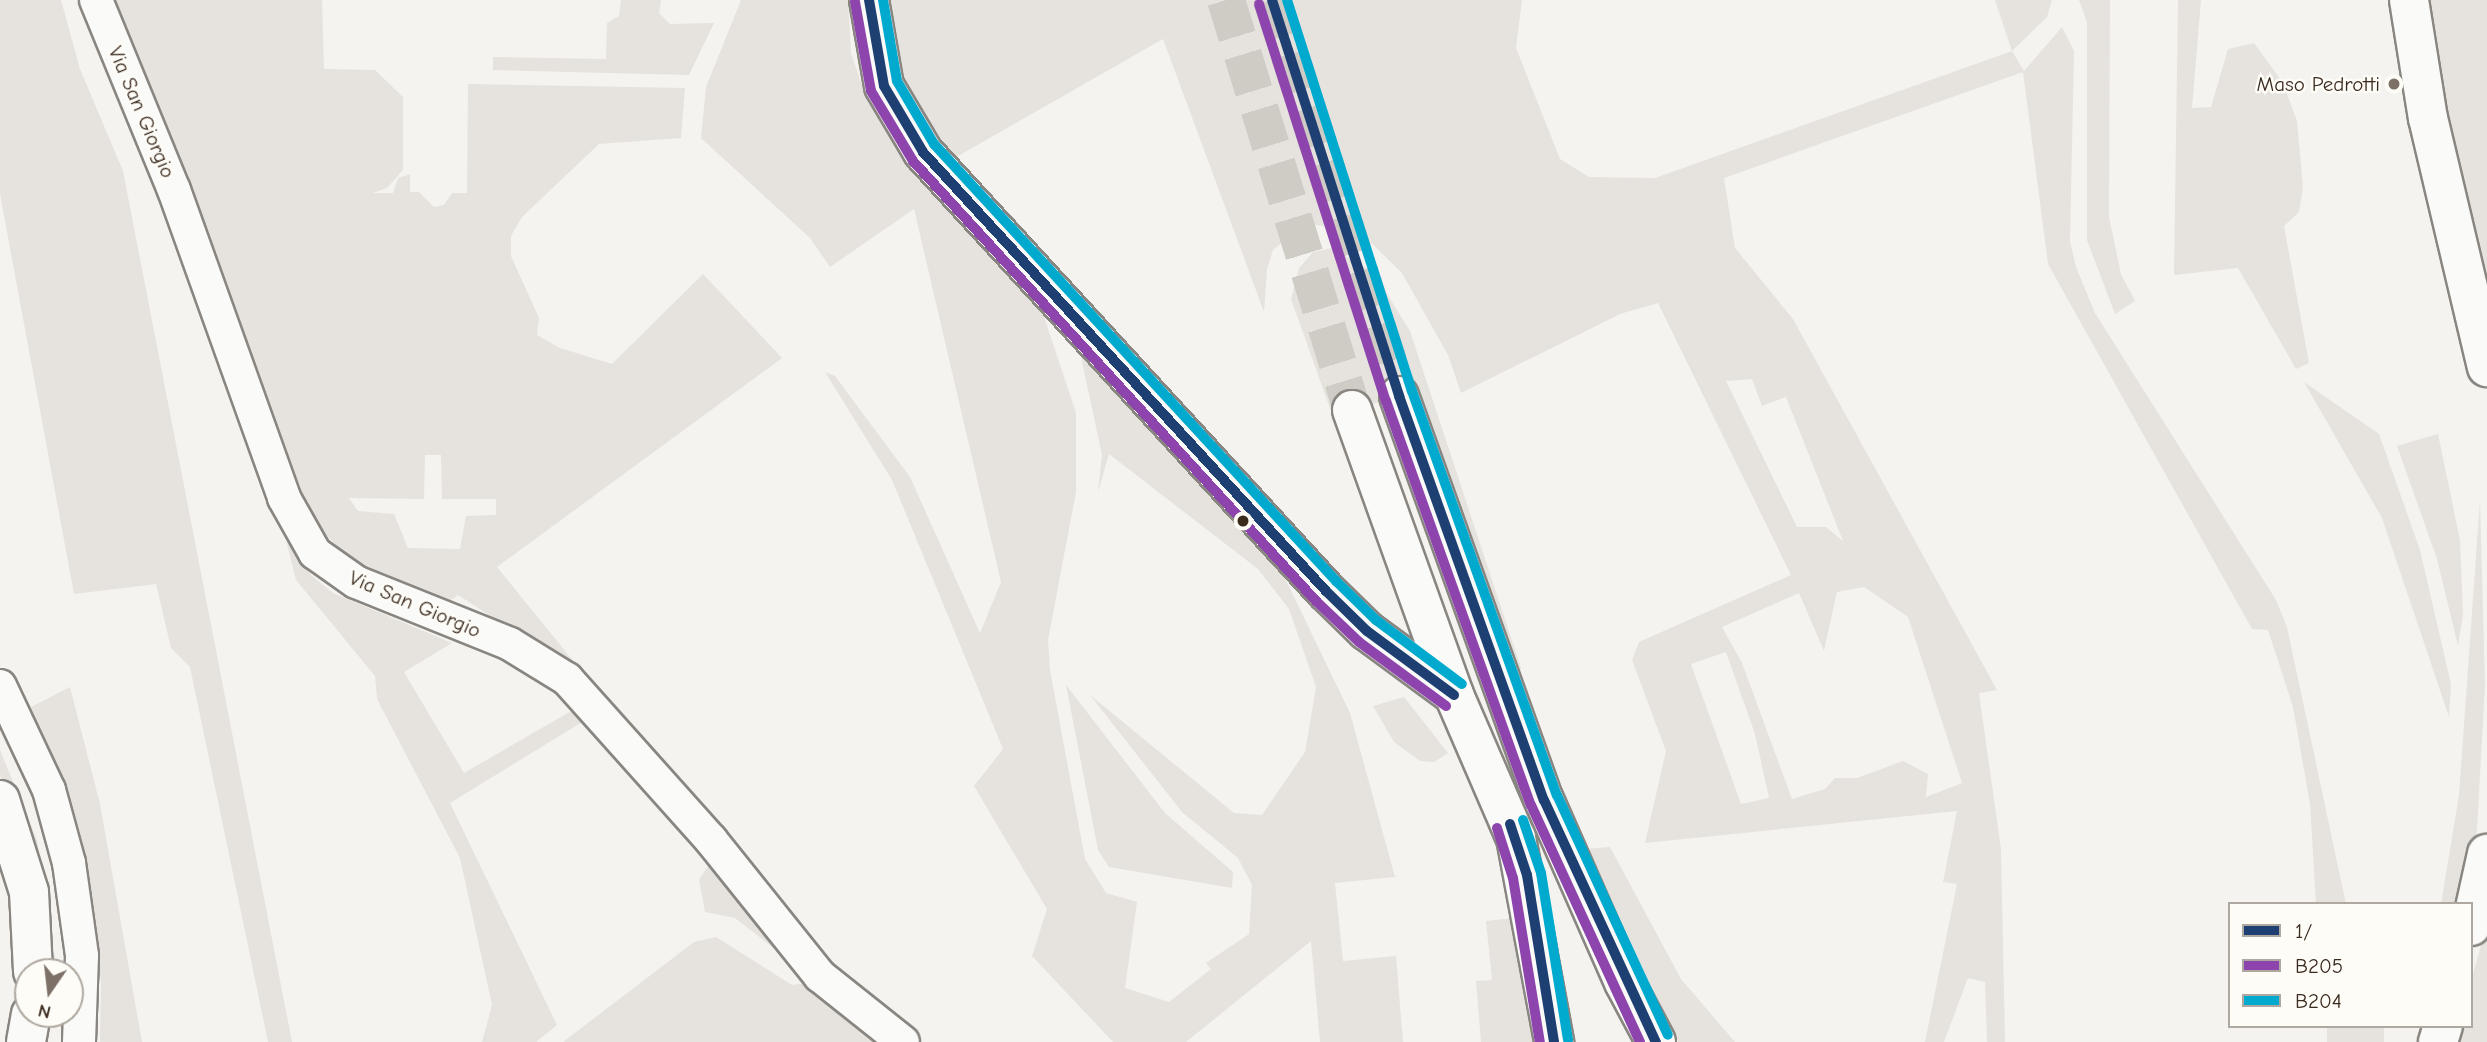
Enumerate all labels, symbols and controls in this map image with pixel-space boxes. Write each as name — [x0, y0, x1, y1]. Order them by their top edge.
street label: Via San Giorgio — [103, 42, 181, 182]
place label: Maso Pedrotti — [2257, 71, 2380, 97]
marker: Maso Pedrotti — [2386, 76, 2402, 92]
unlabelled marker — [1236, 514, 1250, 528]
street label: Via San Giorgio — [345, 565, 485, 643]
legend — [2228, 902, 2473, 1028]
text: 1/ — [2295, 919, 2312, 943]
text: B205 — [2295, 954, 2343, 978]
north arrow — [14, 958, 84, 1028]
text: B204 — [2295, 989, 2342, 1013]
text: N — [36, 999, 53, 1024]

